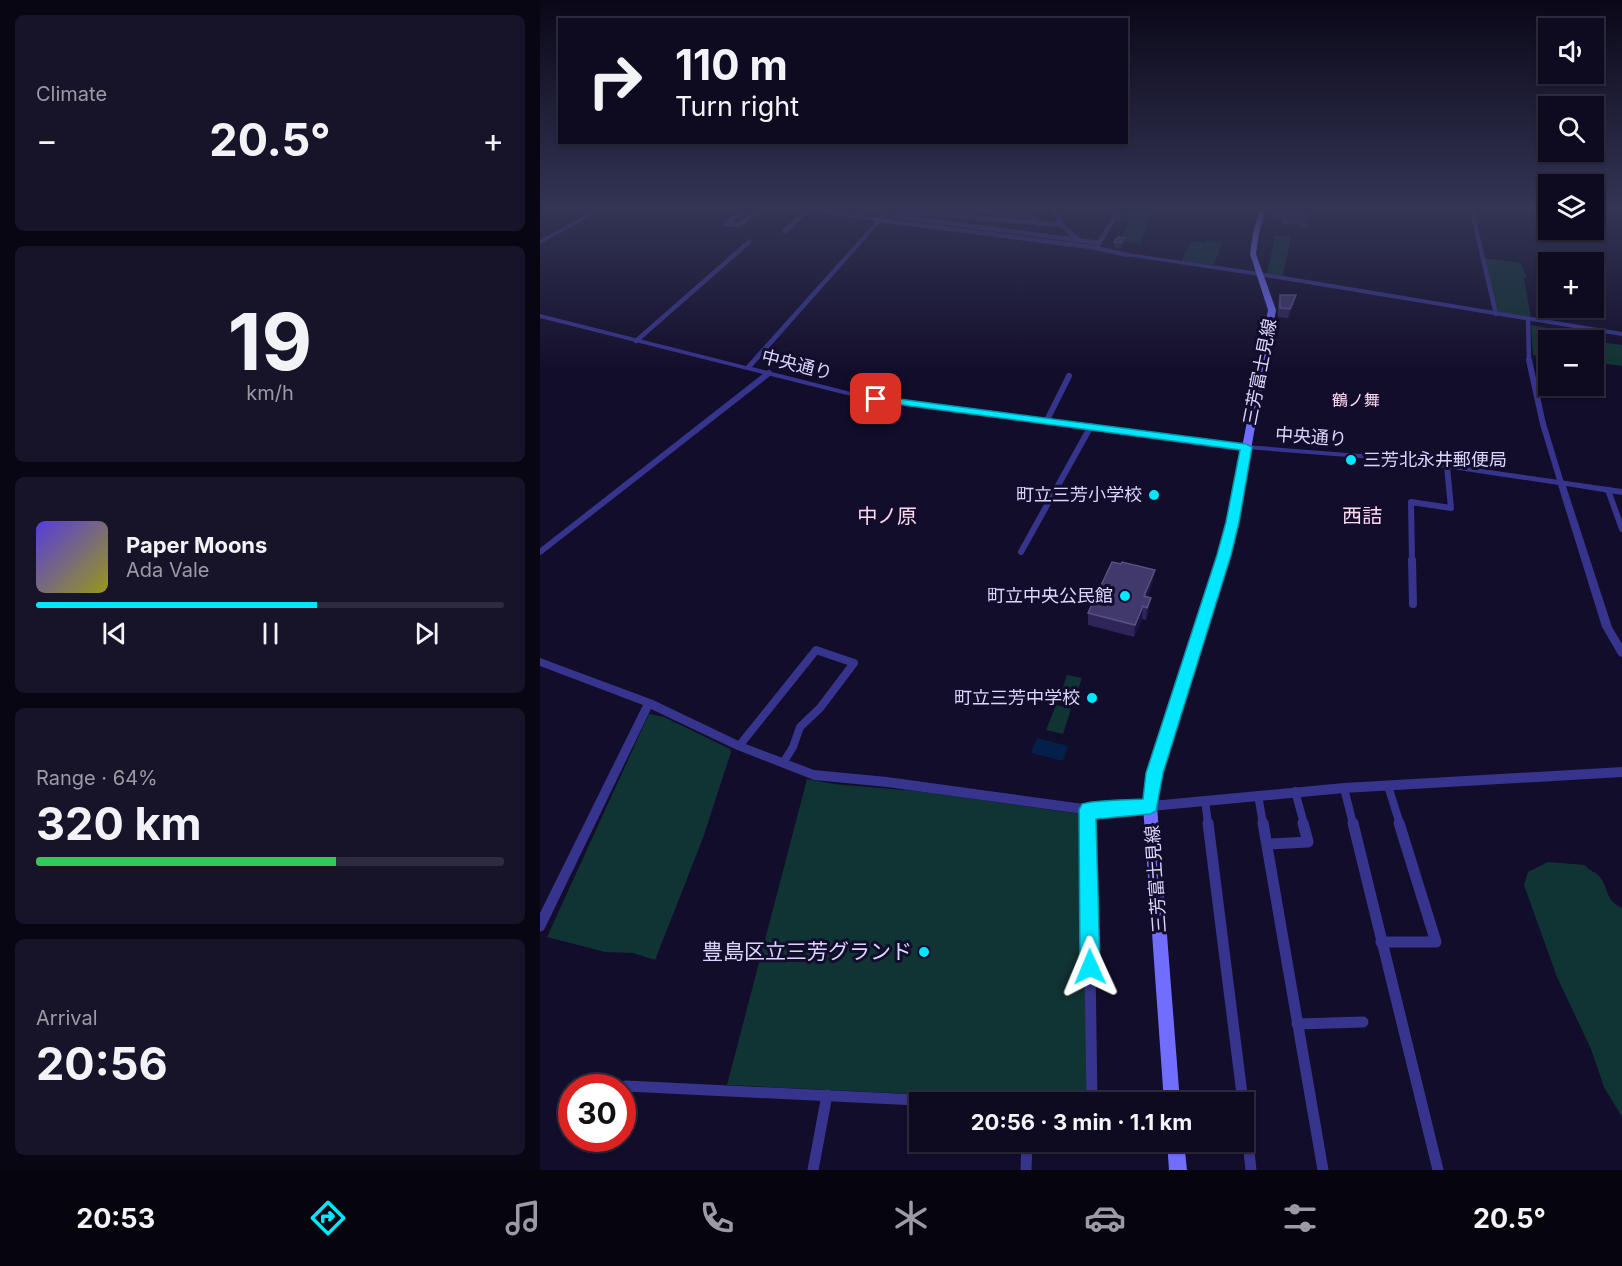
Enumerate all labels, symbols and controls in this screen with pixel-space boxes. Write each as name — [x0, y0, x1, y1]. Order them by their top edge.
map controls — [1538, 18, 1604, 396]
button: sound — [1538, 18, 1604, 84]
text: 110 m — [675, 39, 788, 90]
icon: right — [576, 42, 654, 120]
text: Climate — [36, 82, 107, 106]
text: Turn right — [675, 90, 799, 123]
button: search — [1538, 96, 1604, 162]
text: 20.5° — [209, 112, 331, 167]
text: − — [36, 120, 58, 160]
text: + — [482, 120, 504, 160]
button: layers — [1538, 174, 1604, 240]
button: + — [1538, 252, 1604, 318]
text: 19 — [228, 294, 312, 389]
street label: 三芳富士見線 — [1239, 317, 1280, 427]
button: − — [1538, 330, 1604, 396]
street label: 中央通り — [760, 346, 835, 383]
pin — [850, 373, 901, 424]
text: km/h — [246, 381, 294, 405]
icon: arrive — [859, 382, 892, 415]
district label: 鶴ノ舞 — [1332, 390, 1380, 410]
street label: 中央通り — [1274, 424, 1348, 449]
place label: 三芳北永井郵便局 — [1363, 449, 1507, 470]
marker: 三芳北永井郵便局 — [1344, 453, 1358, 467]
place label: 町立三芳小学校 — [1016, 484, 1142, 505]
marker: 町立三芳小学校 — [1147, 488, 1161, 502]
district label: 中ノ原 — [857, 504, 917, 528]
district label: 西詰 — [1342, 504, 1382, 528]
text: Paper Moons — [126, 532, 267, 558]
text: Ada Vale — [126, 558, 209, 582]
place label: 町立中央公民館 — [987, 585, 1113, 606]
marker: 町立中央公民館 — [1118, 589, 1132, 603]
icon: previous — [98, 617, 131, 650]
icon: pause — [254, 617, 287, 650]
icon: next — [410, 617, 443, 650]
place label: 町立三芳中学校 — [954, 687, 1080, 708]
marker: 町立三芳中学校 — [1085, 691, 1099, 705]
text: Range · 64% — [36, 766, 158, 790]
text: 320 km — [36, 796, 202, 851]
street label: 三芳富士見線 — [1141, 824, 1170, 934]
position arrow — [1058, 935, 1122, 999]
place label: 豊島区立三芳グランド — [702, 939, 912, 964]
marker: 豊島区立三芳グランド — [917, 945, 931, 959]
text: Arrival — [36, 1006, 98, 1030]
text: 20:56 — [36, 1036, 168, 1091]
speed limit sign: 30 — [558, 1074, 636, 1152]
text: 20:56 · 3 min · 1.1 km — [971, 1109, 1192, 1135]
icon: directions — [307, 1197, 349, 1239]
icon: music — [502, 1197, 544, 1239]
icon: phone — [696, 1197, 738, 1239]
icon: climate — [890, 1197, 932, 1239]
icon: car — [1084, 1197, 1126, 1239]
icon: filters — [1279, 1197, 1321, 1239]
text: 20:53 — [76, 1202, 155, 1235]
text: 20.5° — [1473, 1202, 1546, 1235]

